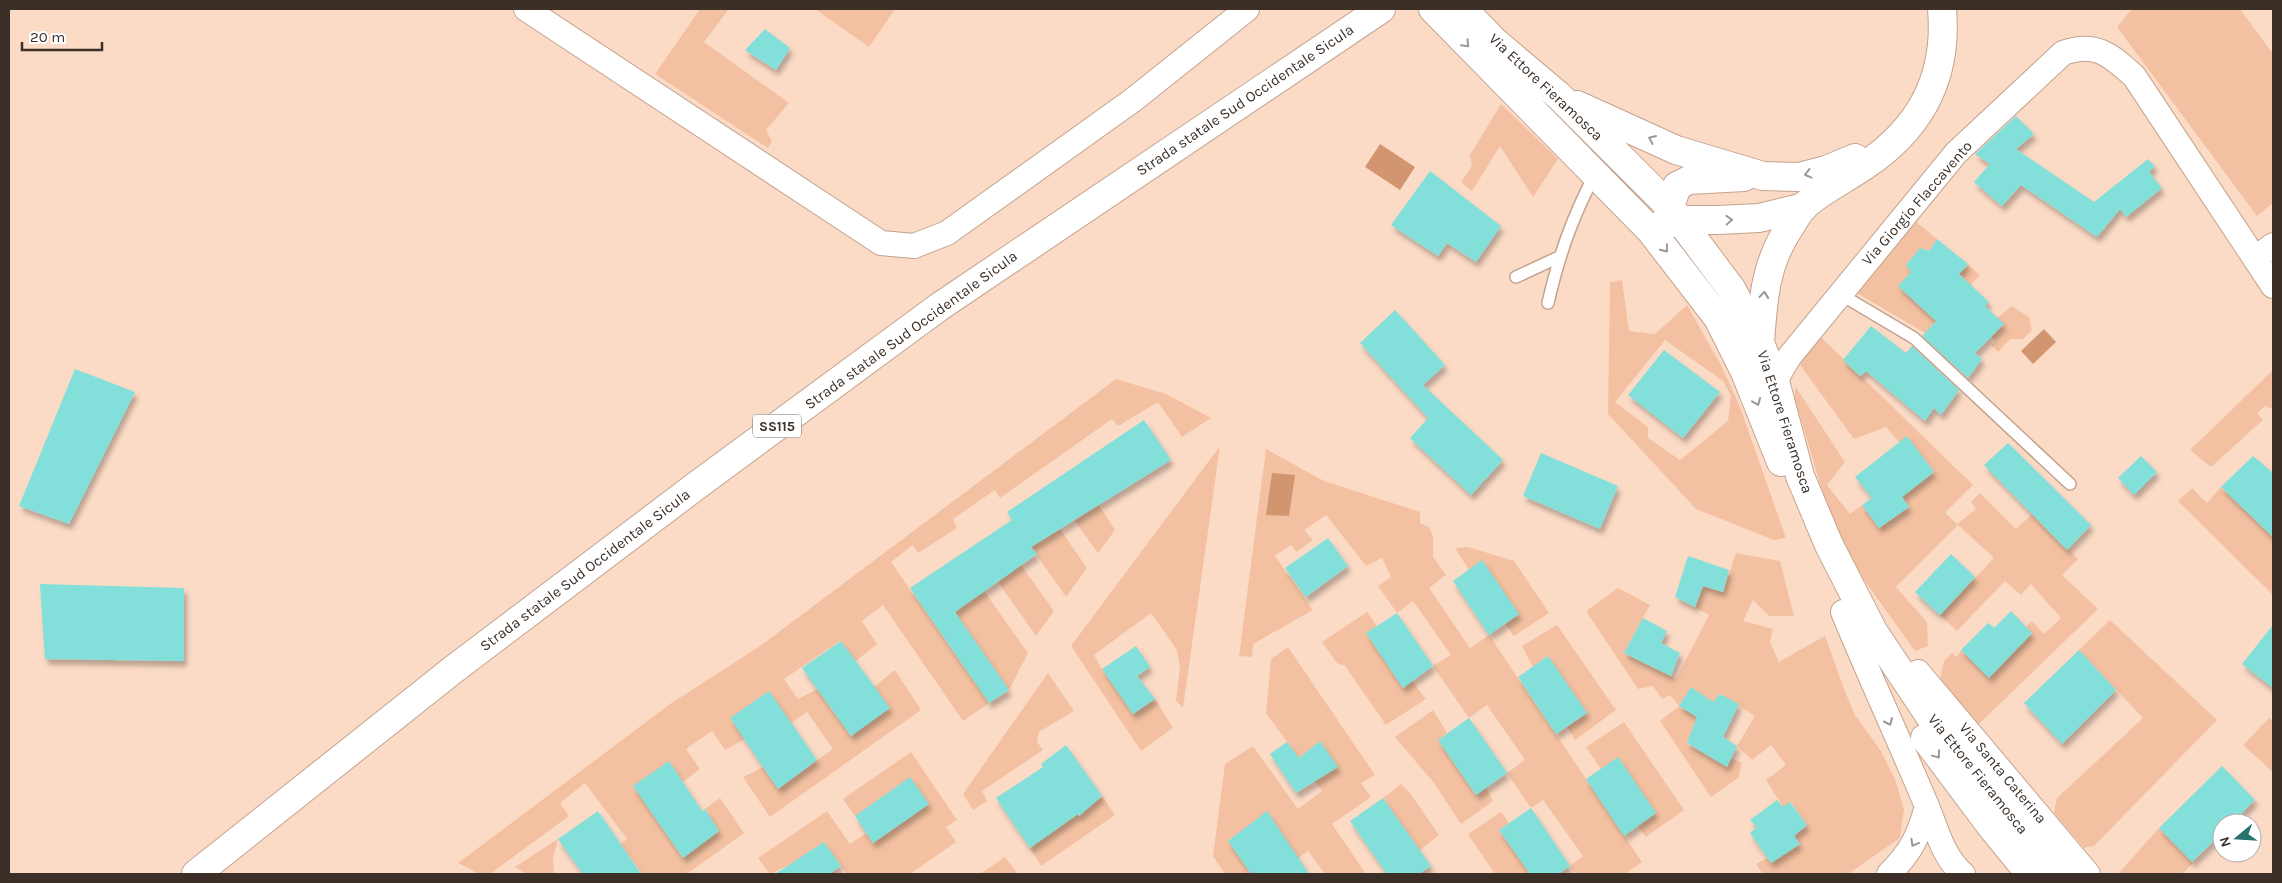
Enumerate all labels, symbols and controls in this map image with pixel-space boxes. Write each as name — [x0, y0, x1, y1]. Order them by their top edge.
scale bar — [22, 20, 102, 52]
street label: Strada statale Sud Occidentale Sicula — [1133, 20, 1357, 180]
text: 20 m — [30, 28, 65, 46]
street label: Via Ettore Fieramosca — [1485, 30, 1607, 144]
one-way arrow — [1460, 39, 1469, 48]
one-way arrow — [1648, 134, 1657, 145]
street label: Via Giorgio Flaccavento — [1858, 137, 1976, 269]
one-way arrow — [1803, 168, 1812, 179]
one-way arrow — [1726, 214, 1734, 225]
one-way arrow — [1659, 243, 1668, 252]
street label: Strada statale Sud Occidentale Sicula — [801, 247, 1021, 413]
one-way arrow — [1758, 290, 1769, 298]
street label: Via Ettore Fieramosca — [1753, 348, 1817, 496]
one-way arrow — [1751, 397, 1761, 406]
road number: SS115 — [753, 414, 801, 438]
street label: Strada statale Sud Occidentale Sicula — [476, 485, 694, 655]
street label: Via Ettore Fieramosca — [1924, 710, 2032, 838]
one-way arrow — [1883, 717, 1894, 726]
street label: Via Santa Caterina — [1955, 719, 2051, 827]
one-way arrow — [1932, 749, 1940, 758]
north arrow — [2212, 813, 2262, 863]
text: N — [2215, 834, 2235, 849]
one-way arrow — [1910, 838, 1920, 847]

